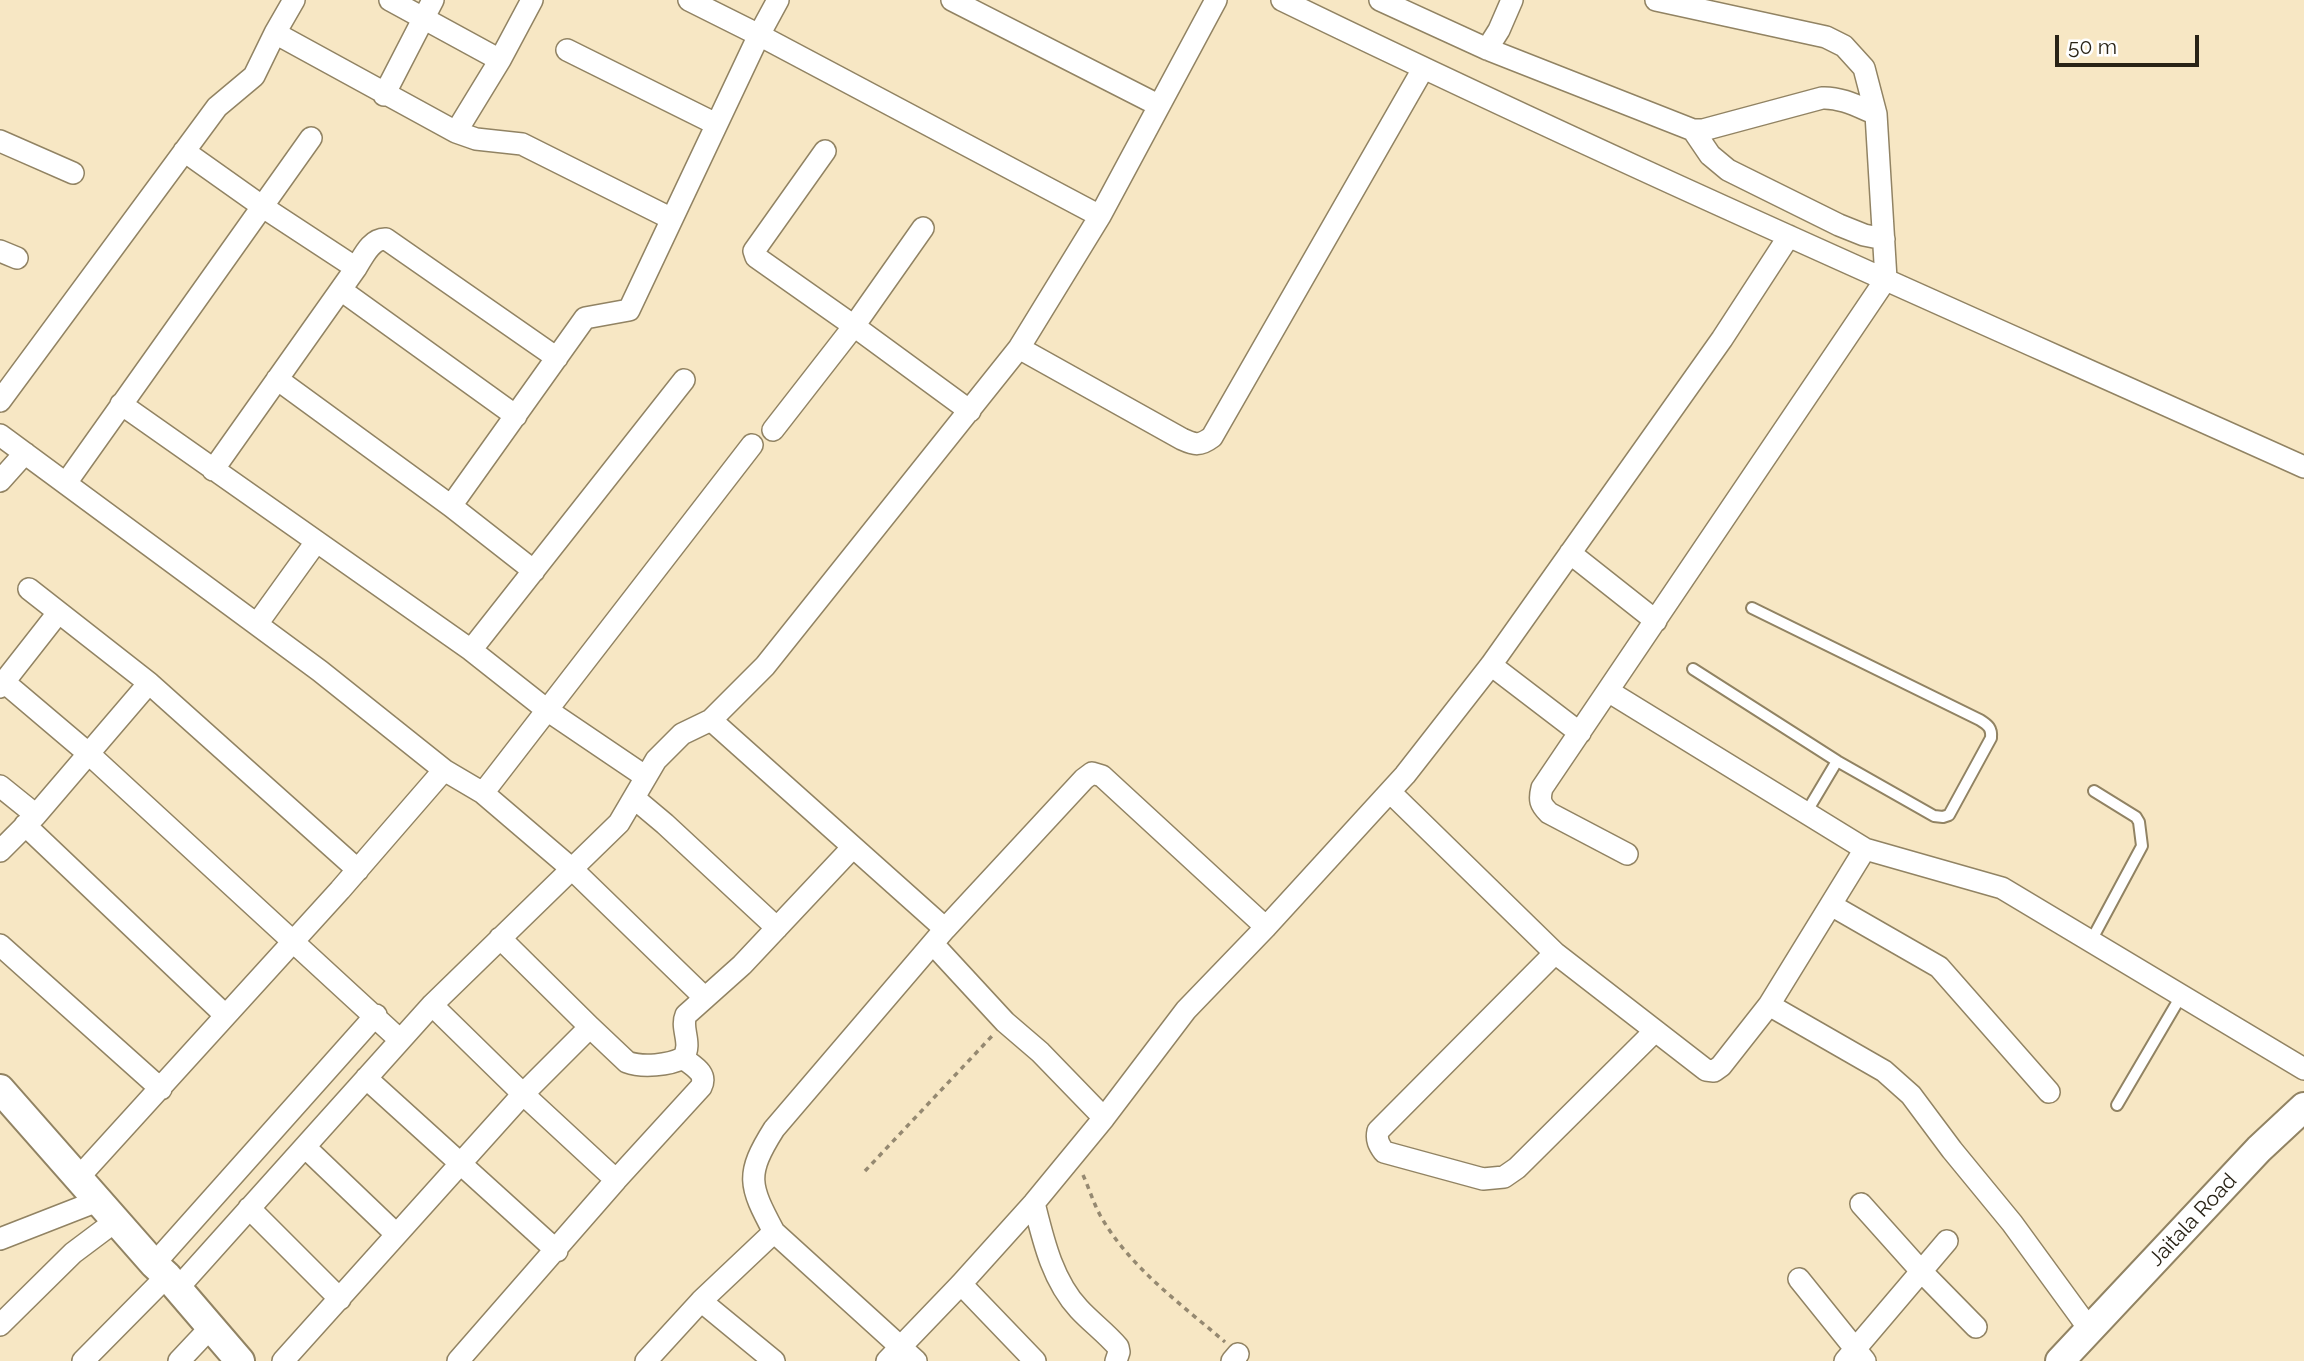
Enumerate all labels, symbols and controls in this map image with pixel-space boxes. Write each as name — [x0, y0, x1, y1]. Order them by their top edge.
scale bar — [2059, 21, 2202, 65]
text: 50 m — [2068, 34, 2117, 59]
street label: Jaitala Road — [2144, 1169, 2242, 1271]

